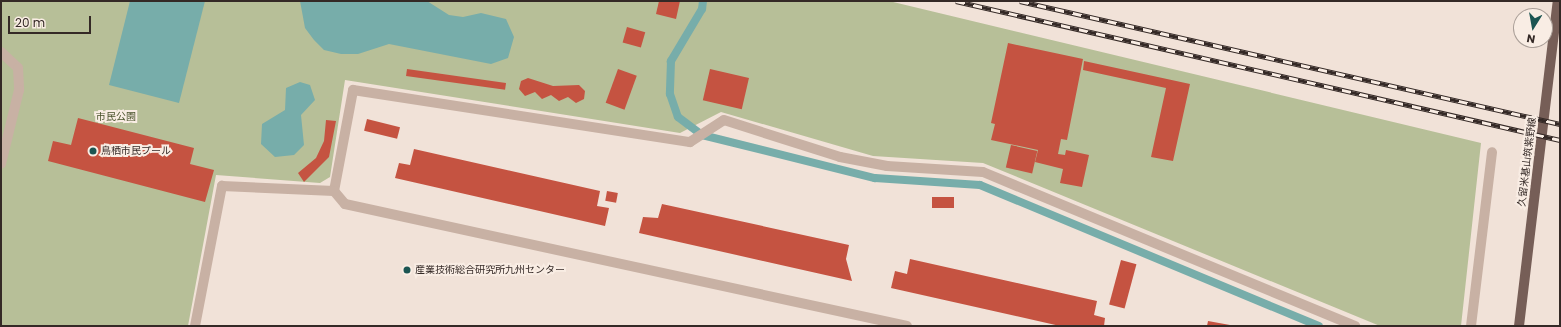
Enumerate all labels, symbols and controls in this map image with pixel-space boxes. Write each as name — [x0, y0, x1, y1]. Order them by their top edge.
scale bar — [10, 8, 93, 34]
north arrow — [1513, 8, 1553, 48]
text: 20 m — [15, 14, 45, 31]
text: N — [1525, 30, 1536, 47]
park label: 市民公園 — [96, 111, 136, 123]
street label: 久留米基山筑紫野線 — [1516, 117, 1538, 207]
place label: 鳥栖市民プール — [101, 145, 171, 157]
marker: 鳥栖市民プール — [88, 146, 98, 156]
place label: 産業技術総合研究所九州センター — [415, 264, 565, 276]
marker: 産業技術総合研究所九州センター — [402, 265, 412, 275]

